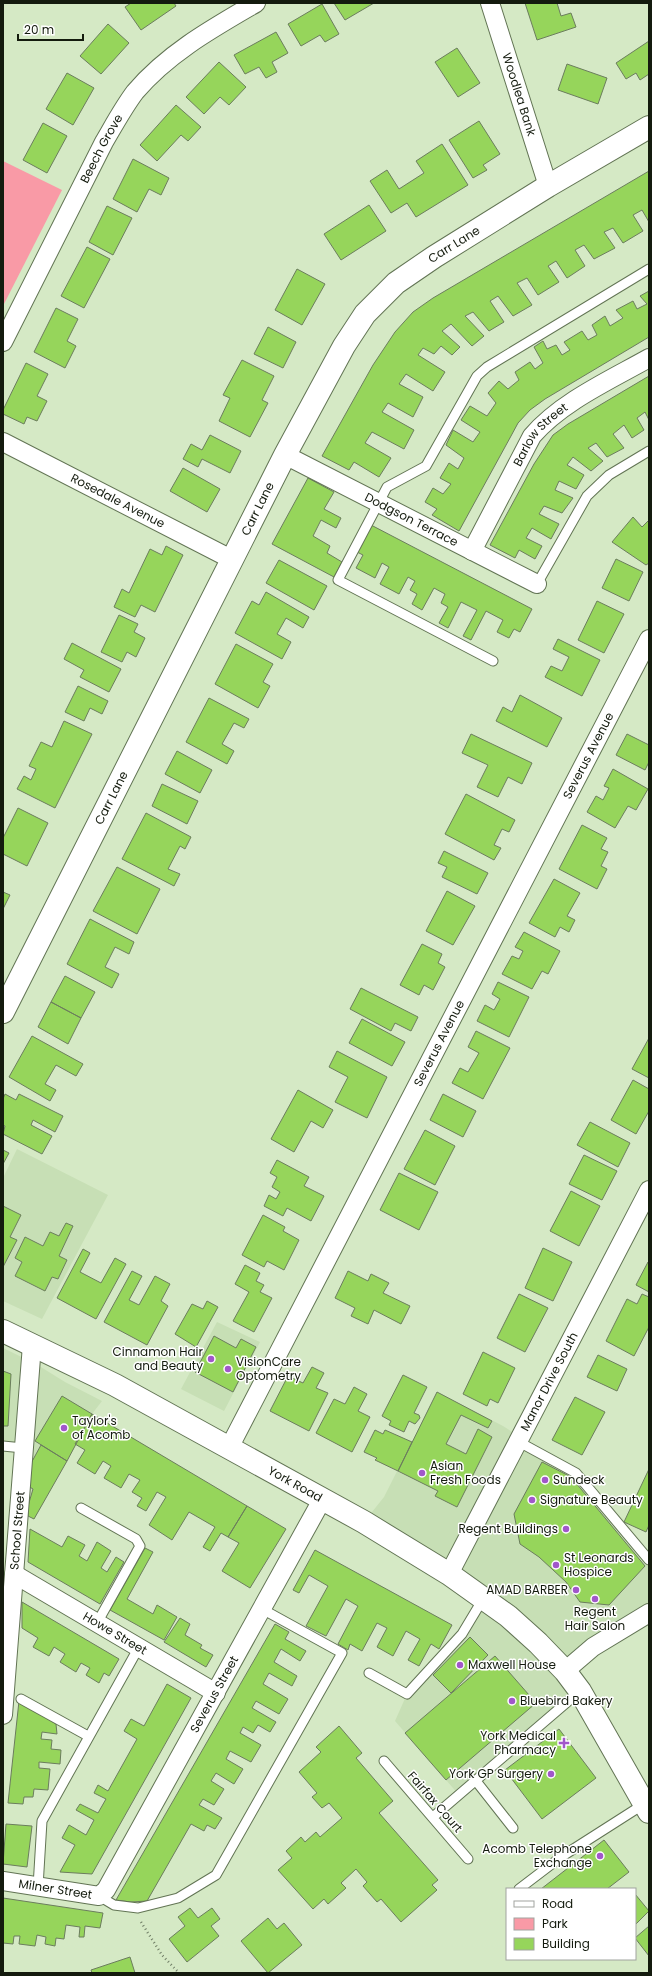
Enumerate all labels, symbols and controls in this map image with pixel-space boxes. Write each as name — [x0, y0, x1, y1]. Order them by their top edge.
scale bar — [18, 16, 83, 42]
text: 20 m — [24, 21, 54, 38]
street label: Woodlea Bank — [498, 51, 541, 139]
street label: Beech Grove — [76, 111, 126, 186]
street label: Carr Lane — [424, 222, 483, 267]
street label: Barlow Street — [509, 399, 571, 469]
street label: Rosedale Avenue — [68, 469, 168, 532]
street label: Carr Lane — [237, 479, 278, 538]
street label: Dodgson Terrace — [362, 488, 461, 550]
street label: Severus Avenue — [558, 709, 617, 802]
street label: Carr Lane — [90, 768, 132, 827]
street label: Severus Avenue — [409, 997, 468, 1089]
street label: Manor Drive South — [516, 1329, 582, 1434]
place label: Cinnamon Hair and Beauty — [113, 1343, 204, 1374]
place label: VisionCare Optometry — [236, 1353, 301, 1384]
marker: Cinnamon Hair and Beauty — [206, 1354, 216, 1364]
marker: VisionCare Optometry — [223, 1364, 233, 1374]
place label: Taylor's of Acomb — [72, 1412, 130, 1443]
marker: Taylor's of Acomb — [59, 1423, 69, 1433]
place label: Asian Fresh Foods — [430, 1457, 501, 1488]
street label: York Road — [265, 1462, 326, 1506]
marker: Asian Fresh Foods — [417, 1468, 427, 1478]
place label: Sundeck — [553, 1471, 605, 1488]
marker: Sundeck — [540, 1475, 550, 1485]
street label: School Street — [5, 1491, 29, 1570]
place label: Signature Beauty — [540, 1491, 643, 1508]
marker: Signature Beauty — [527, 1495, 537, 1505]
place label: Regent Buildings — [458, 1520, 558, 1537]
marker: Regent Buildings — [561, 1524, 571, 1534]
place label: St Leonards Hospice — [564, 1549, 634, 1580]
marker: St Leonards Hospice — [551, 1560, 561, 1570]
place label: AMAD BARBER — [486, 1581, 568, 1598]
marker: AMAD BARBER — [571, 1585, 581, 1595]
marker: Regent Hair Salon — [590, 1594, 600, 1604]
place label: Regent Hair Salon — [565, 1603, 625, 1634]
street label: Howe Street — [80, 1607, 150, 1658]
street label: Severus Street — [186, 1653, 242, 1736]
place label: Maxwell House — [468, 1656, 556, 1673]
marker: Maxwell House — [455, 1660, 465, 1670]
place label: Bluebird Bakery — [520, 1692, 613, 1709]
marker: Bluebird Bakery — [507, 1696, 517, 1706]
place label: York Medical Pharmacy — [480, 1727, 556, 1758]
marker: York Medical Pharmacy — [559, 1738, 569, 1748]
place label: York GP Surgery — [449, 1765, 543, 1782]
street label: Fairfax Court — [404, 1767, 467, 1836]
marker: York GP Surgery — [546, 1769, 556, 1779]
place label: Acomb Telephone Exchange — [482, 1840, 592, 1871]
marker: Acomb Telephone Exchange — [595, 1851, 605, 1861]
street label: Milner Street — [17, 1875, 93, 1903]
legend — [506, 1888, 636, 1960]
text: Road — [542, 1895, 573, 1912]
text: Park — [542, 1915, 569, 1932]
text: Building — [542, 1935, 590, 1952]

